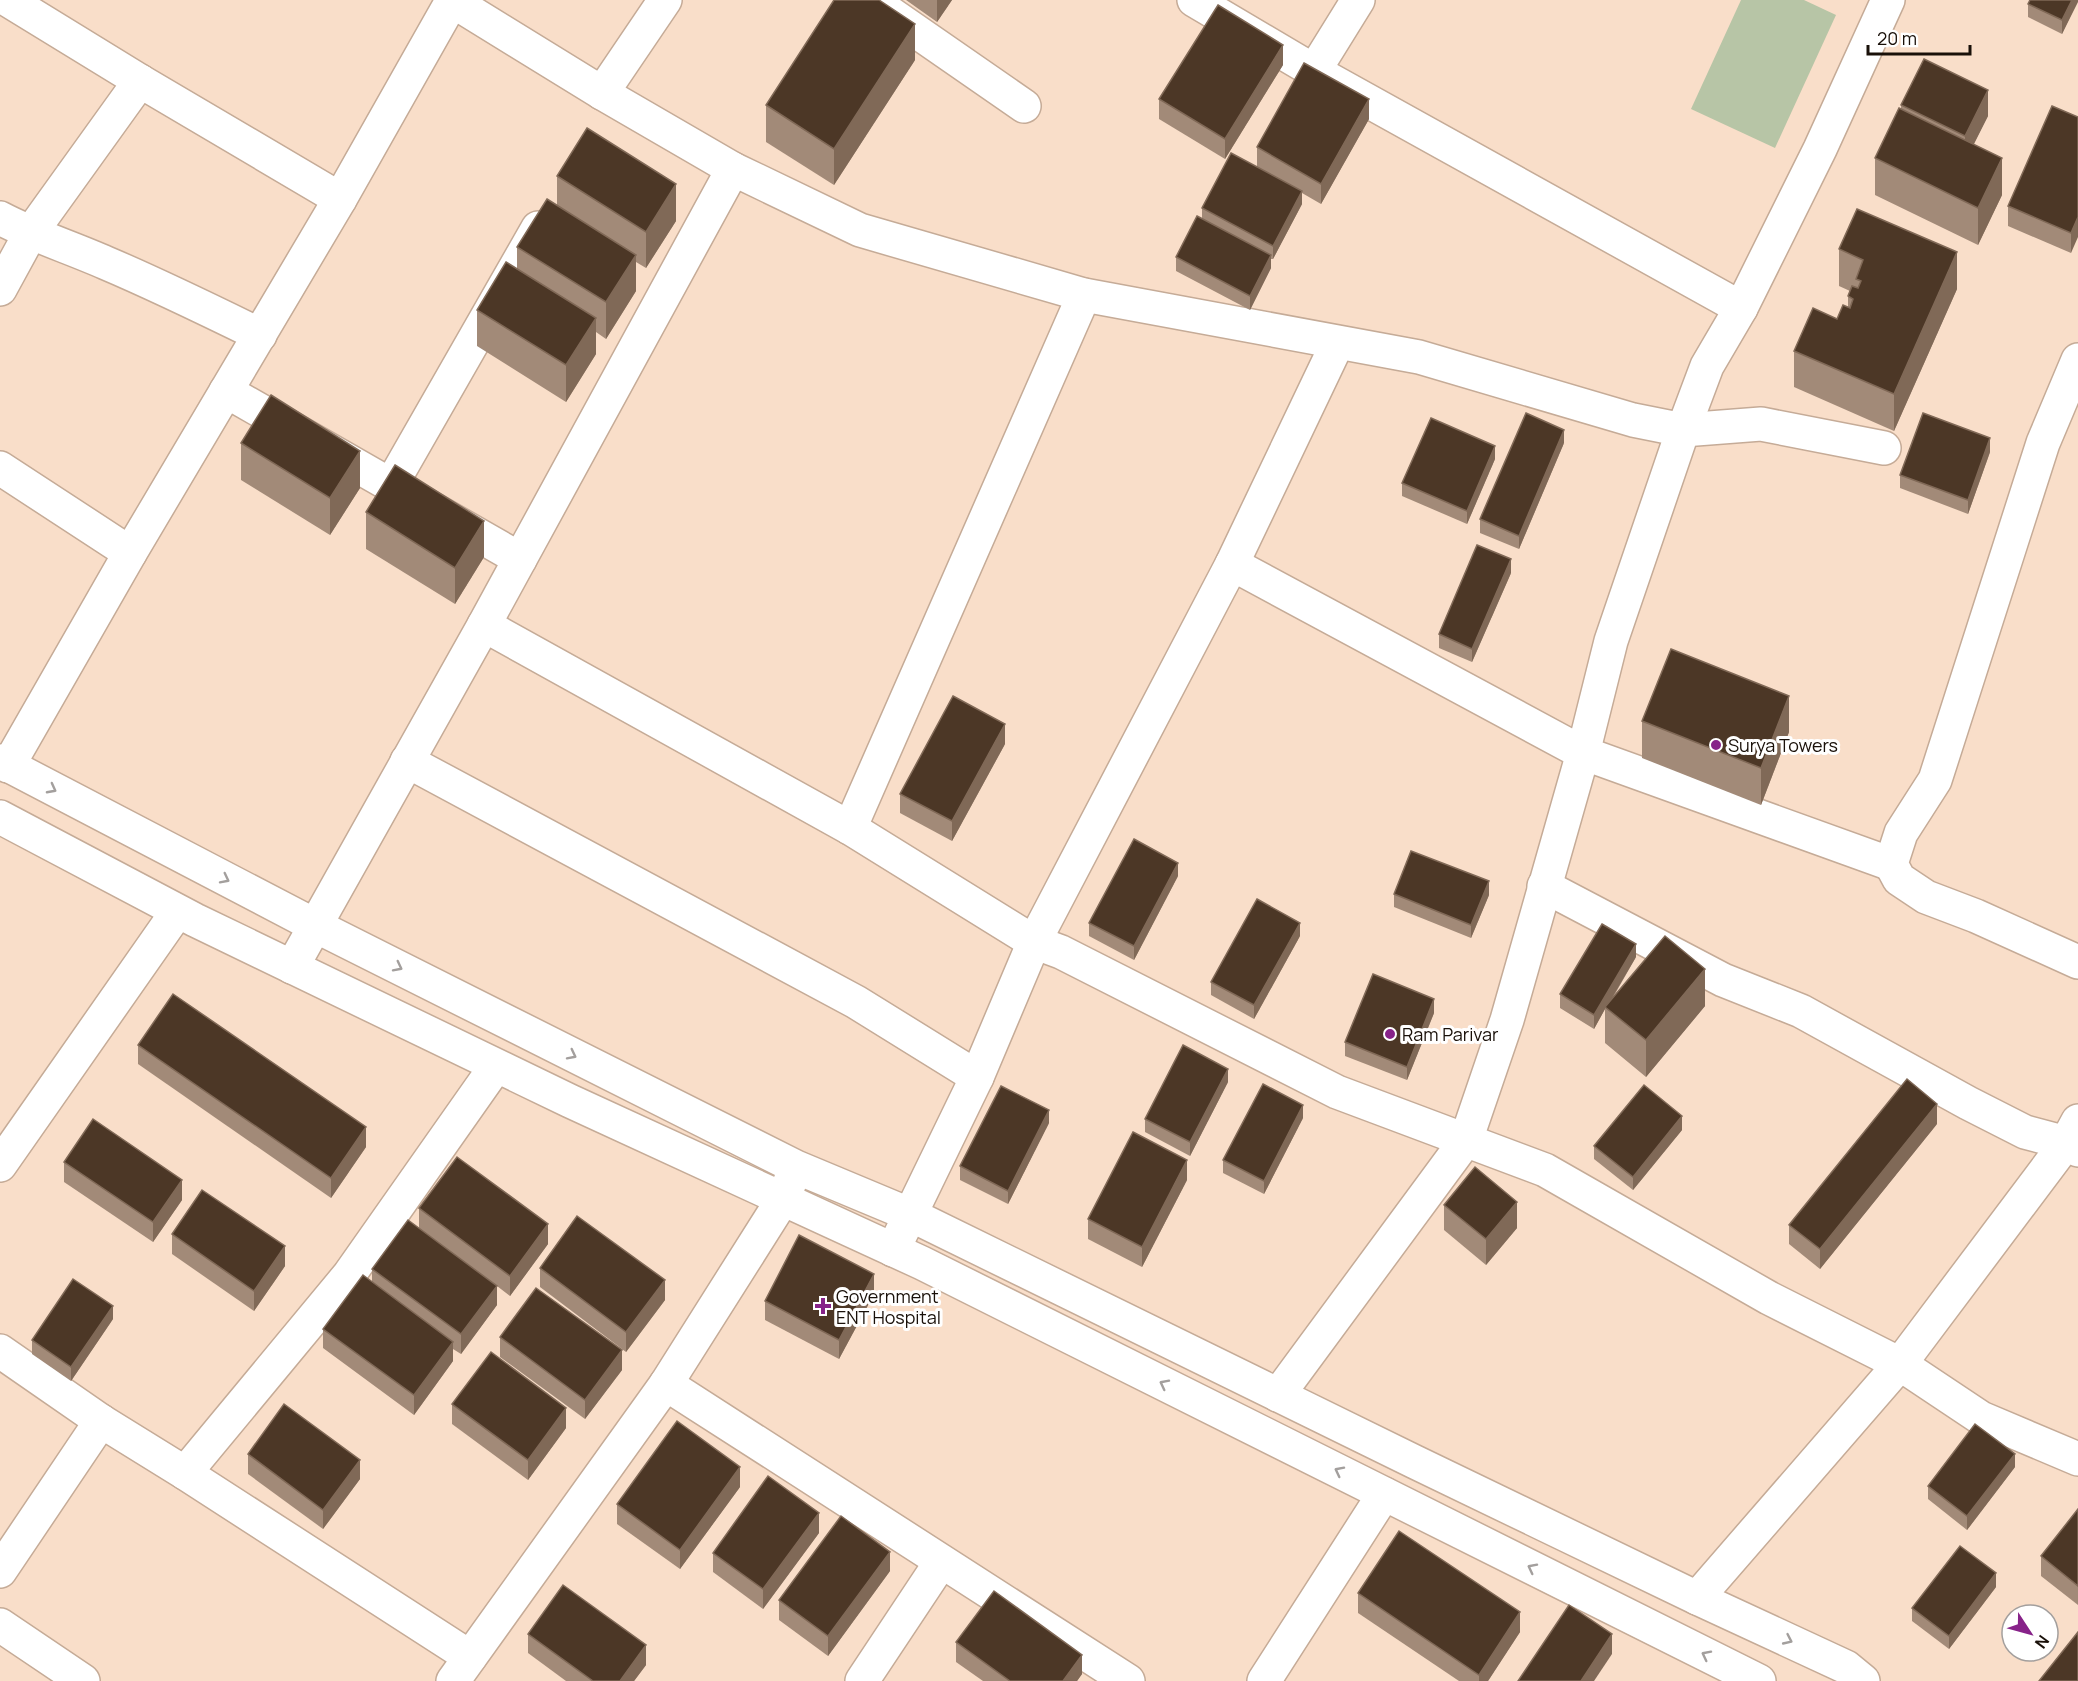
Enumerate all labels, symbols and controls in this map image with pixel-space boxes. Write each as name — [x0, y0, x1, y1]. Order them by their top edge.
scale bar — [1868, 18, 1970, 56]
text: 20 m — [1877, 26, 1917, 50]
place label: Surya Towers — [1728, 733, 1838, 757]
marker: Surya Towers — [1709, 738, 1723, 752]
one-way arrow — [45, 782, 56, 793]
one-way arrow — [218, 871, 229, 883]
one-way arrow — [392, 960, 403, 972]
place label: Ram Parivar — [1402, 1022, 1499, 1046]
marker: Ram Parivar — [1383, 1027, 1397, 1041]
one-way arrow — [566, 1048, 577, 1060]
place label: Government ENT Hospital — [836, 1284, 941, 1329]
marker: Government ENT Hospital — [814, 1297, 832, 1315]
one-way arrow — [1160, 1380, 1171, 1391]
one-way arrow — [1334, 1467, 1345, 1479]
one-way arrow — [1527, 1563, 1538, 1575]
north arrow — [2000, 1603, 2060, 1663]
text: N — [2030, 1631, 2054, 1653]
one-way arrow — [1781, 1632, 1792, 1644]
one-way arrow — [1702, 1651, 1713, 1662]

